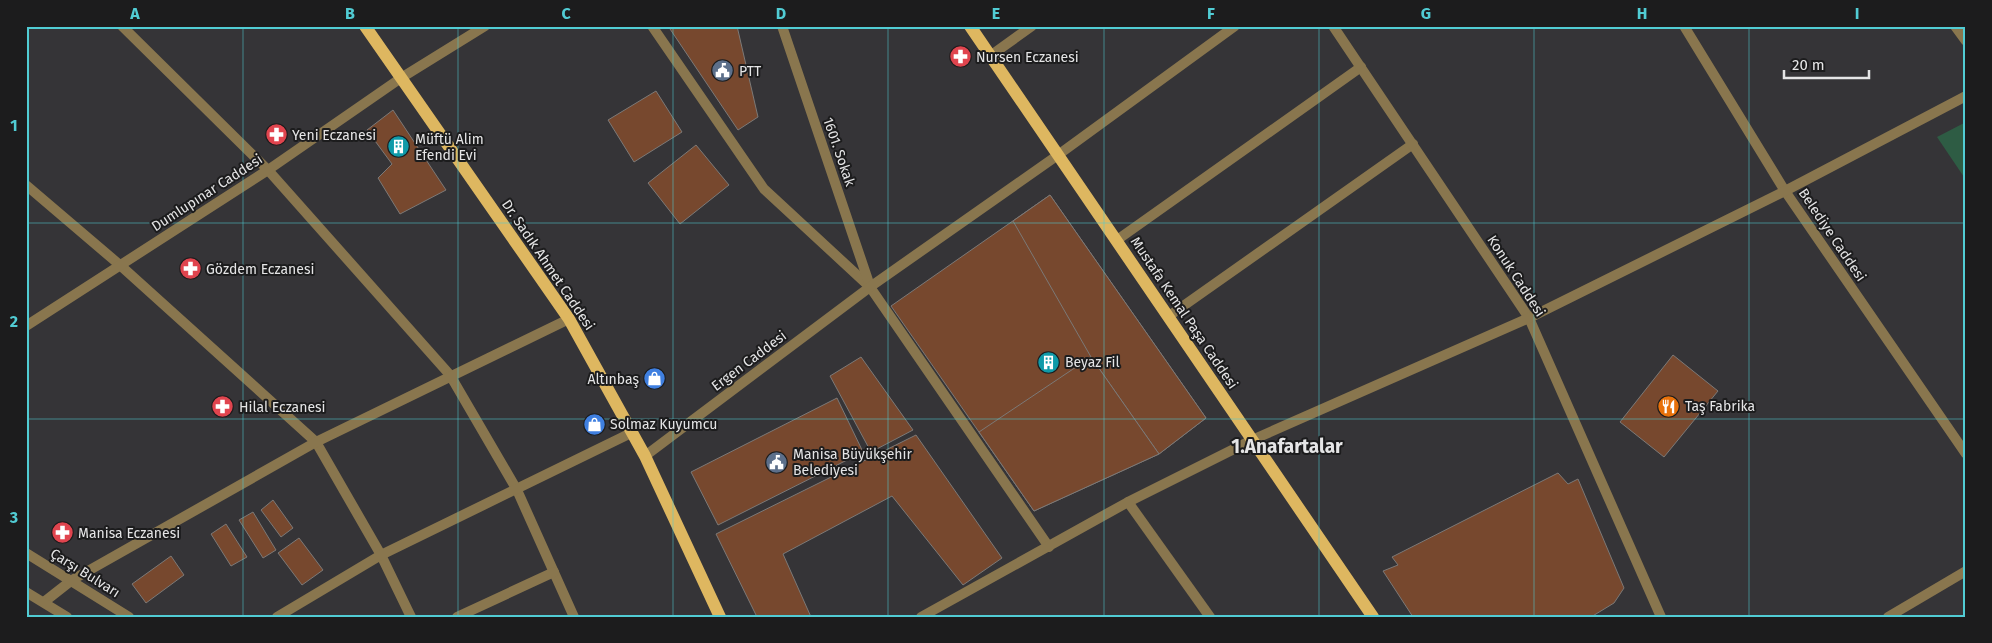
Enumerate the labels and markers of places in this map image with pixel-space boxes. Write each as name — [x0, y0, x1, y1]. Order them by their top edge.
pharmacy icon: Nursen Eczanesi — [948, 45, 972, 69]
place label: Nursen Eczanesi — [976, 49, 1079, 66]
public building icon: PTT — [711, 59, 735, 83]
place label: PTT — [739, 63, 762, 80]
pharmacy icon: Yeni Eczanesi — [264, 123, 288, 147]
place label: Yeni Eczanesi — [292, 127, 376, 144]
place label: Müftü Alim Efendi Evi — [415, 131, 484, 164]
building icon: Müftü Alim Efendi Evi — [387, 135, 411, 159]
pharmacy icon: Gözdem Eczanesi — [178, 257, 202, 281]
place label: Gözdem Eczanesi — [206, 261, 314, 278]
building icon: Beyaz Fil — [1037, 350, 1061, 374]
place label: Beyaz Fil — [1065, 354, 1120, 371]
shop icon: Altınbaş — [643, 367, 667, 391]
place label: Altınbaş — [587, 371, 639, 388]
restaurant icon: Taş Fabrika — [1657, 394, 1681, 418]
pharmacy icon: Hilal Eczanesi — [211, 395, 235, 419]
place label: Taş Fabrika — [1685, 398, 1755, 415]
place label: Hilal Eczanesi — [239, 399, 326, 416]
shop icon: Solmaz Kuyumcu — [582, 412, 606, 436]
place label: Solmaz Kuyumcu — [610, 416, 717, 433]
place label: Manisa Büyükşehir Belediyesi — [793, 446, 912, 479]
public building icon: Manisa Büyükşehir Belediyesi — [765, 450, 789, 474]
pharmacy icon: Manisa Eczanesi — [50, 521, 74, 545]
place label: Manisa Eczanesi — [78, 525, 180, 542]

